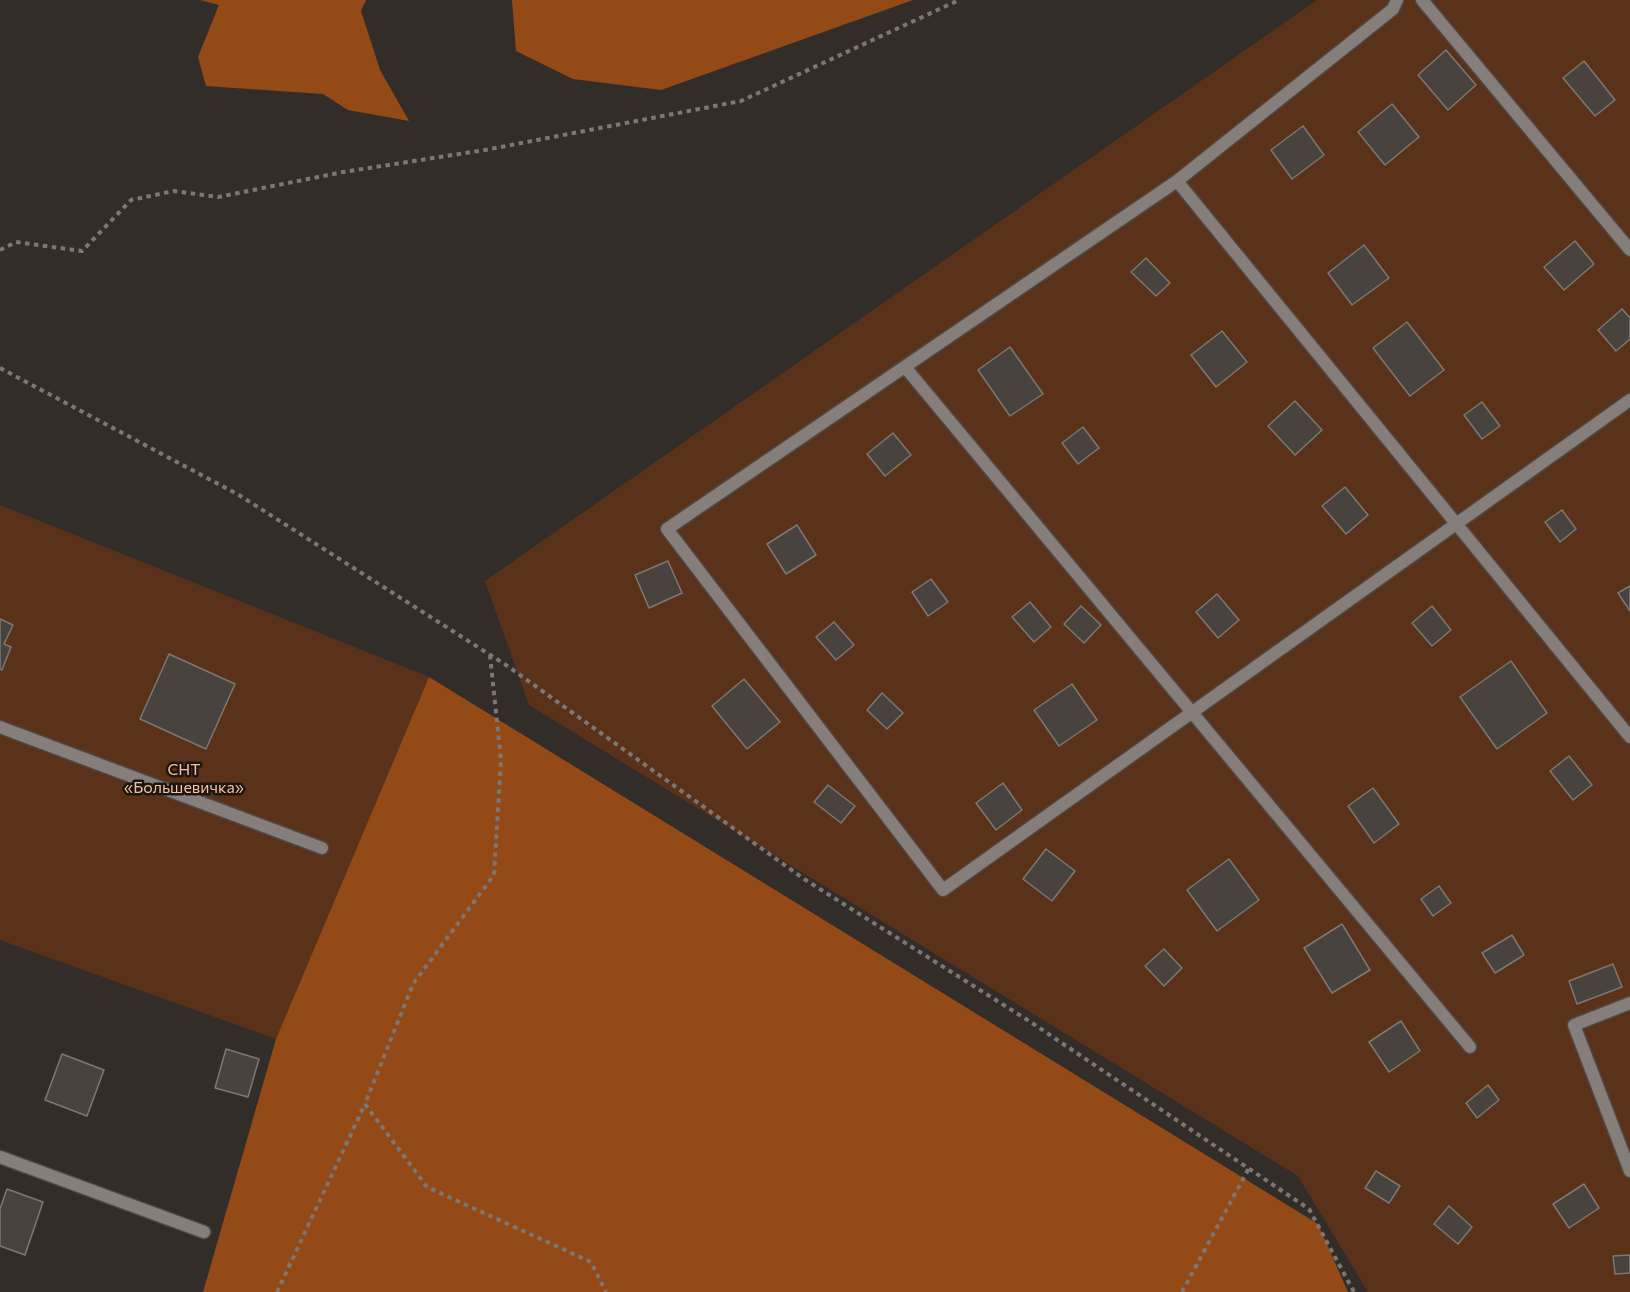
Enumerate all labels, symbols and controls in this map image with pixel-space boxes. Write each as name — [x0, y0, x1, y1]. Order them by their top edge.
park label: СНТ «Большевичка» — [124, 760, 244, 798]

